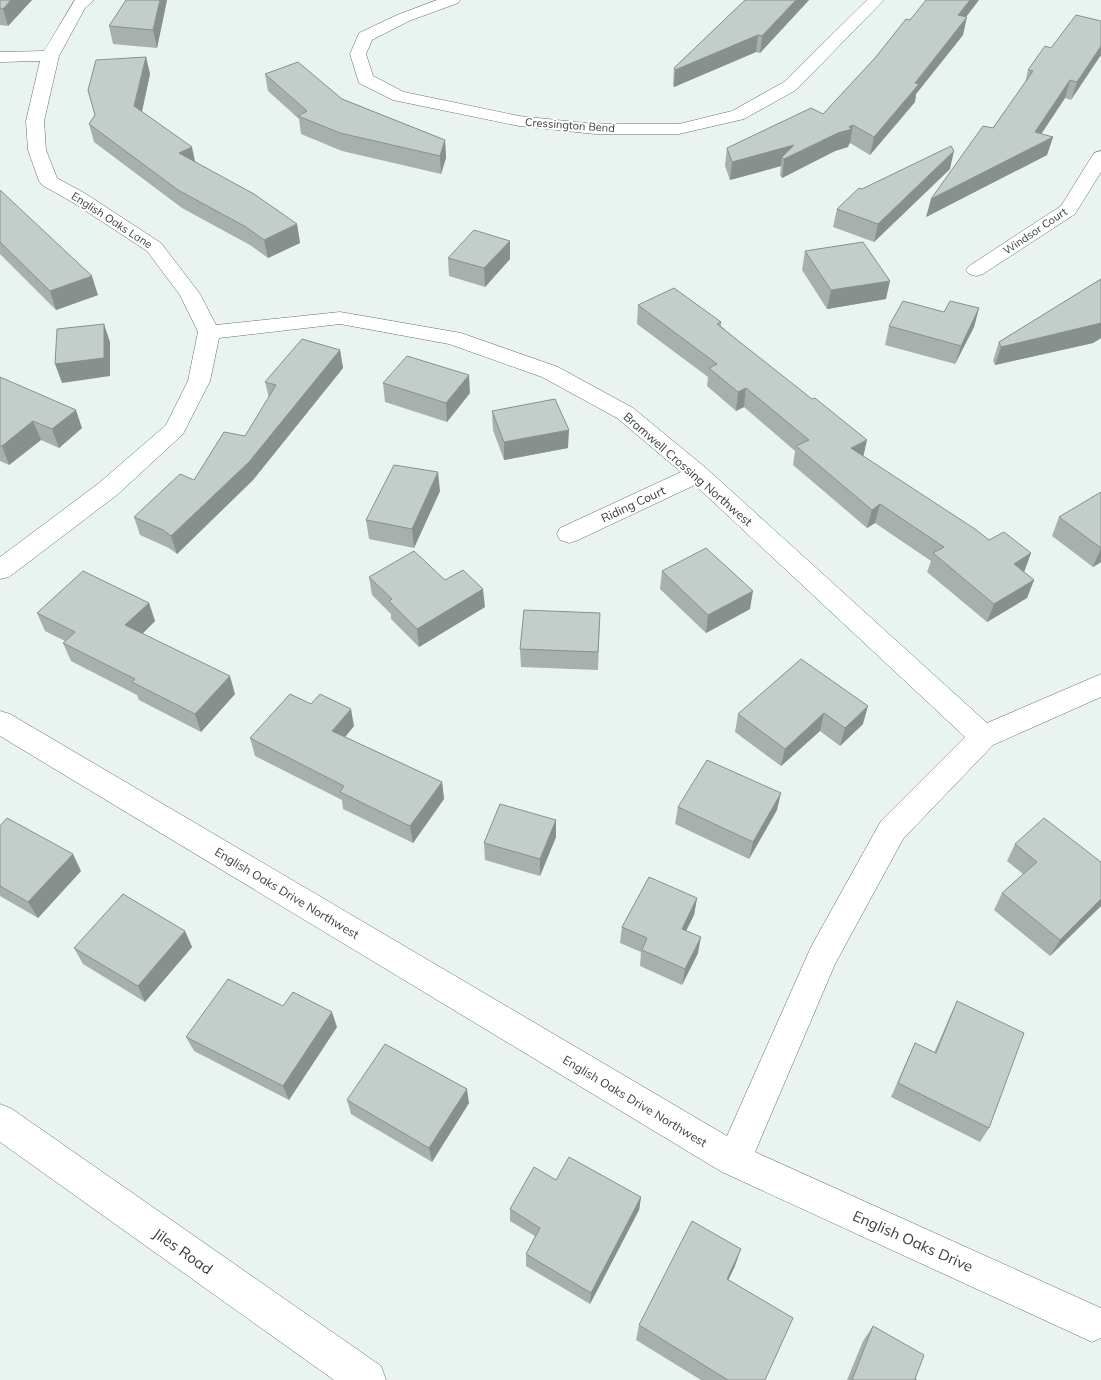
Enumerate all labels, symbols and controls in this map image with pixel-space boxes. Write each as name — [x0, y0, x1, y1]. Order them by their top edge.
street label: Cressington Bend — [525, 115, 615, 135]
street label: English Oaks Lane — [69, 189, 155, 251]
street label: Windsor Court — [1000, 204, 1070, 258]
street label: Bramwell Crossing Northwest — [620, 409, 756, 529]
street label: Riding Court — [599, 483, 667, 525]
street label: English Oaks Drive Northwest — [212, 844, 362, 942]
street label: English Oaks Drive Northwest — [560, 1052, 710, 1150]
street label: English Oaks Drive — [850, 1206, 976, 1276]
street label: Jiles Road — [150, 1224, 216, 1278]

